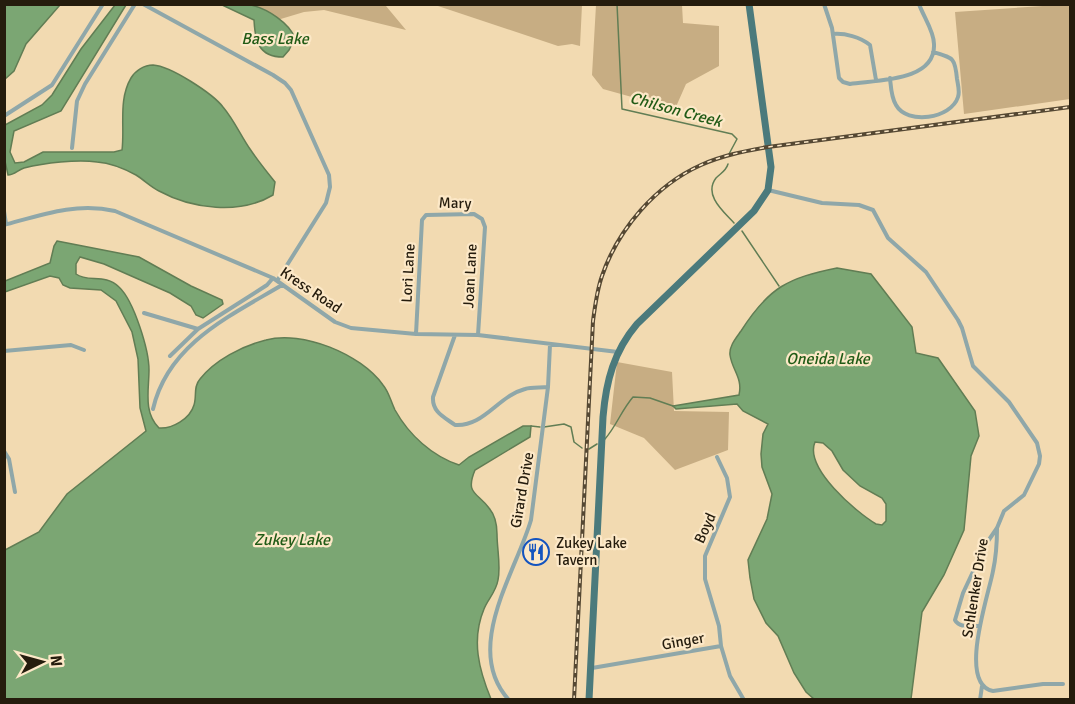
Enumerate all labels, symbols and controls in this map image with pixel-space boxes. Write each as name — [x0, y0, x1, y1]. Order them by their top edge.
water label: Bass Lake — [241, 29, 310, 49]
water label: Chilson Creek — [628, 88, 726, 132]
street label: Mary — [438, 193, 472, 213]
street label: Lori Lane — [397, 243, 419, 303]
street label: Joan Lane — [459, 243, 481, 309]
street label: Kress Road — [277, 263, 345, 317]
water label: Oneida Lake — [786, 349, 871, 369]
street label: Girard Drive — [506, 451, 538, 529]
street label: Boyd — [690, 510, 720, 546]
water label: Zukey Lake — [254, 530, 331, 550]
place label: Zukey Lake Tavern — [556, 534, 627, 569]
restaurant icon: Zukey Lake Tavern — [521, 537, 551, 567]
street label: Schlenker Drive — [958, 537, 992, 639]
street label: Ginger — [660, 628, 706, 654]
north arrow — [12, 632, 72, 692]
text: N — [45, 654, 66, 667]

